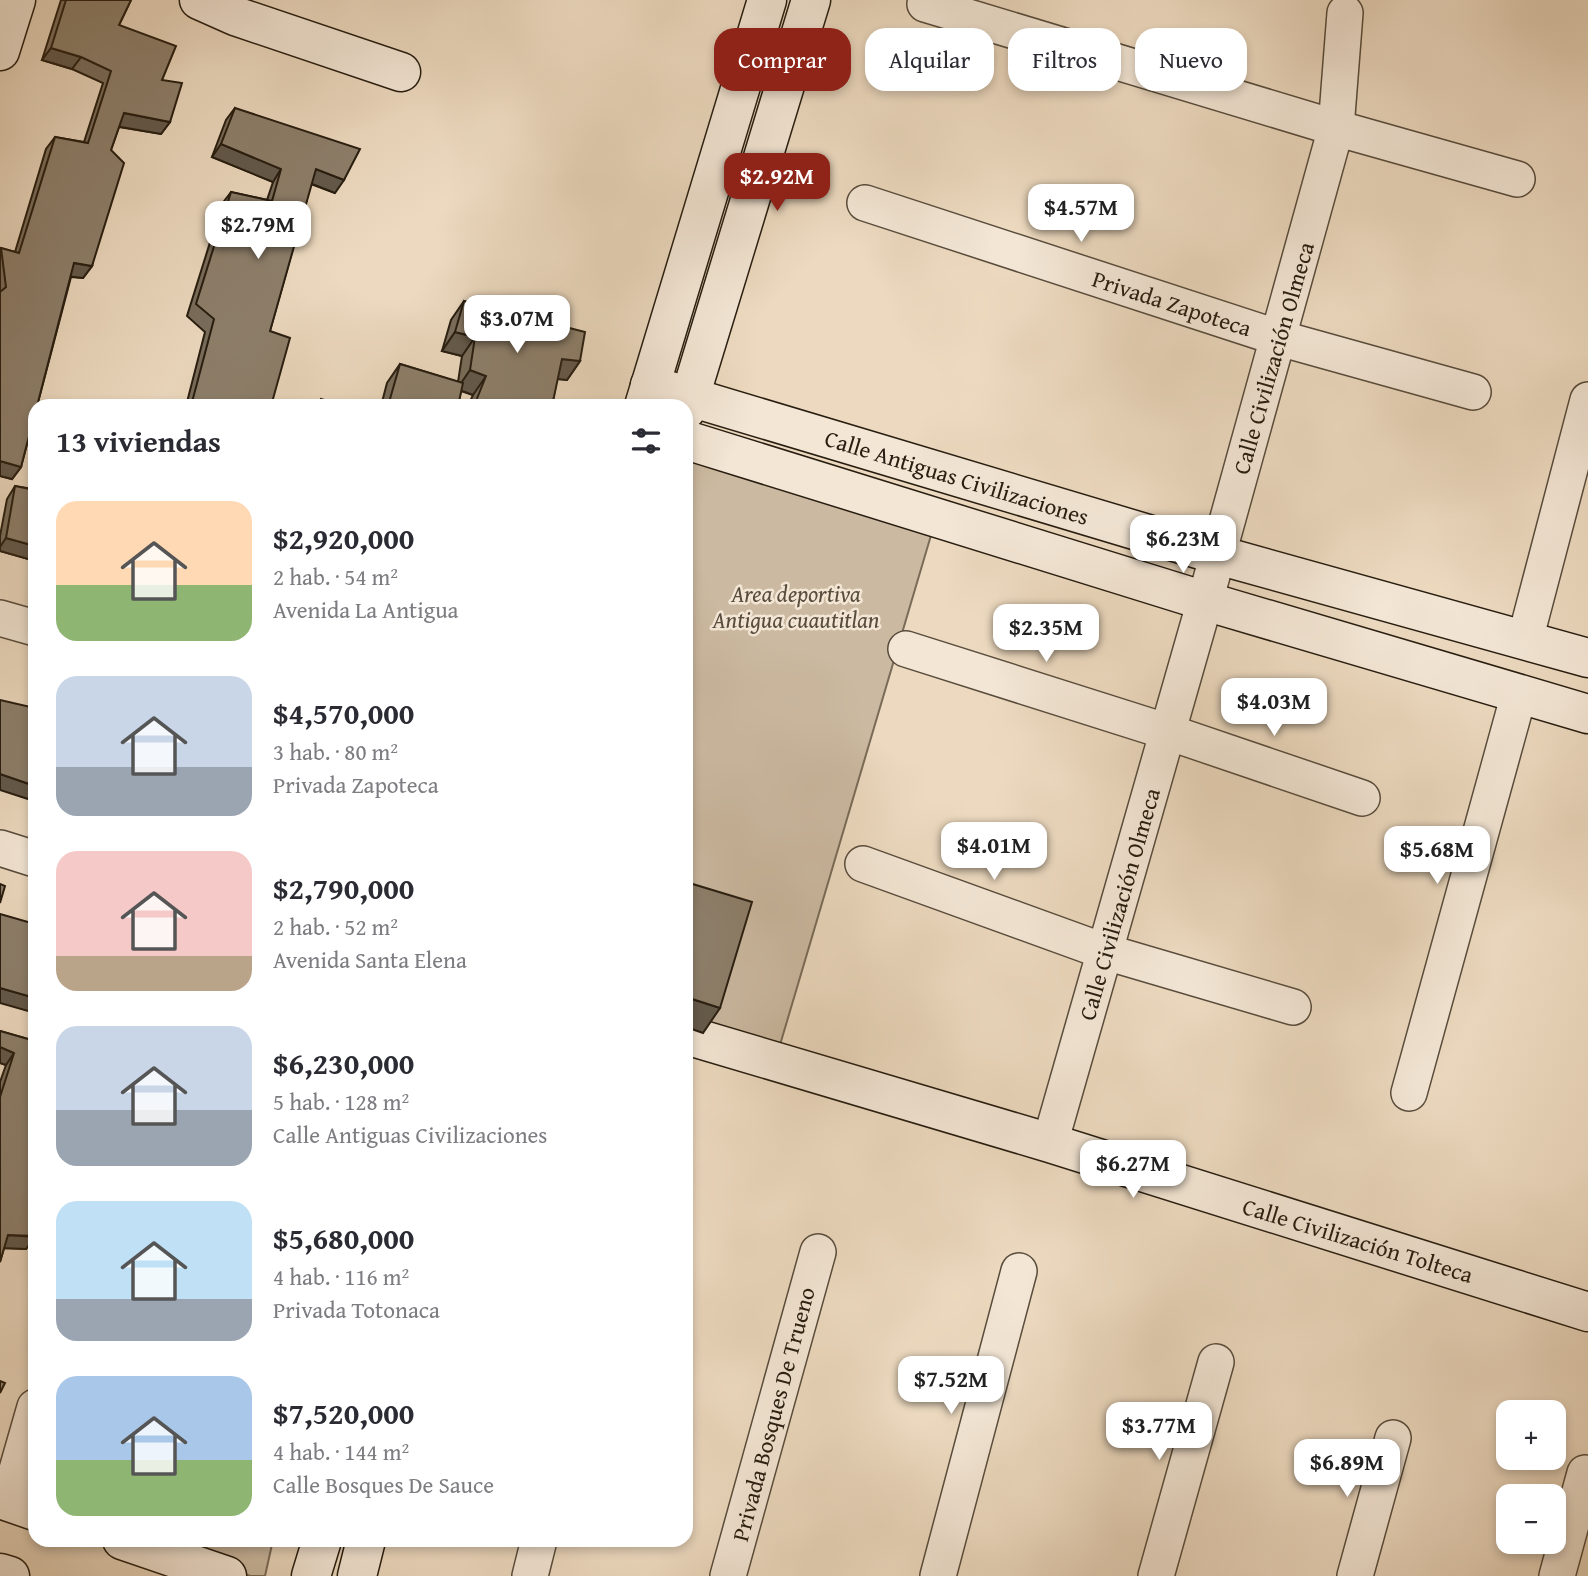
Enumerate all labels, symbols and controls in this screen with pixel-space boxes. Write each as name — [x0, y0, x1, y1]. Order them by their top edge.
chip: Comprar — [714, 28, 851, 91]
chip: Alquilar — [865, 28, 994, 91]
chip: Filtros — [1008, 28, 1121, 91]
chip: Nuevo — [1135, 28, 1247, 91]
pin: $2.92M — [720, 154, 834, 213]
text: $2.92M — [740, 159, 814, 192]
pin: $4.57M — [1024, 184, 1138, 244]
text: $4.57M — [1044, 190, 1118, 223]
pin: $2.79M — [201, 202, 315, 261]
text: $2.79M — [221, 207, 295, 240]
street label: Calle Civilización Olmeca — [1224, 238, 1322, 478]
street label: Privada Zapoteca — [1088, 262, 1256, 344]
pin: $3.07M — [460, 296, 574, 355]
text: $3.07M — [480, 301, 554, 334]
text: 13 viviendas — [56, 419, 221, 463]
street label: Calle Antiguas Civilizaciones — [821, 421, 1093, 533]
icon: filters — [627, 422, 665, 460]
text: $2,920,000 — [273, 516, 414, 560]
pin: $6.23M — [1126, 516, 1240, 575]
text: $6.23M — [1146, 521, 1220, 554]
icon: home — [112, 529, 196, 613]
text: 2 hab. · 54 m² — [273, 560, 398, 593]
park label: Area deportiva Antigua cuautitlan — [712, 577, 880, 636]
text: Avenida La Antigua — [273, 593, 458, 626]
pin: $2.35M — [989, 604, 1103, 664]
text: $2.35M — [1009, 610, 1083, 643]
pin: $4.03M — [1217, 678, 1331, 738]
text: $4.03M — [1237, 684, 1311, 717]
text: $4,570,000 — [273, 691, 414, 735]
icon: home — [112, 704, 196, 788]
text: 3 hab. · 80 m² — [273, 735, 398, 768]
text: Privada Zapoteca — [273, 768, 439, 801]
street label: Calle Civilización Olmeca — [1070, 784, 1168, 1024]
pin: $4.01M — [937, 822, 1051, 882]
pin: $5.68M — [1380, 826, 1494, 886]
text: $4.01M — [957, 828, 1031, 861]
text: $5.68M — [1400, 832, 1474, 865]
text: $2,790,000 — [273, 866, 414, 910]
icon: home — [112, 879, 196, 963]
text: 2 hab. · 52 m² — [273, 910, 398, 943]
text: Avenida Santa Elena — [273, 943, 467, 976]
text: $6,230,000 — [273, 1041, 414, 1085]
icon: home — [112, 1054, 196, 1138]
text: 5 hab. · 128 m² — [273, 1085, 409, 1118]
text: Calle Antiguas Civilizaciones — [273, 1118, 547, 1151]
pin: $6.27M — [1076, 1140, 1190, 1200]
text: $6.27M — [1096, 1146, 1170, 1179]
street label: Calle Civilización Tolteca — [1239, 1189, 1477, 1291]
text: $5,680,000 — [273, 1216, 414, 1260]
icon: home — [112, 1229, 196, 1313]
text: 4 hab. · 116 m² — [273, 1260, 409, 1293]
street label: Privada Bosques De Trueno — [723, 1283, 823, 1545]
text: Privada Totonaca — [273, 1293, 440, 1326]
pin: $7.52M — [894, 1356, 1008, 1416]
text: $7.52M — [914, 1362, 988, 1395]
text: $7,520,000 — [273, 1391, 414, 1435]
map controls — [1496, 1400, 1566, 1554]
button: + — [1496, 1400, 1566, 1470]
pin: $3.77M — [1102, 1402, 1216, 1462]
icon: home — [112, 1404, 196, 1488]
text: $3.77M — [1122, 1408, 1196, 1441]
text: 4 hab. · 144 m² — [273, 1435, 409, 1468]
pin: $6.89M — [1290, 1440, 1404, 1499]
text: $6.89M — [1310, 1445, 1384, 1478]
text: Calle Bosques De Sauce — [273, 1468, 494, 1501]
button: − — [1496, 1484, 1566, 1554]

